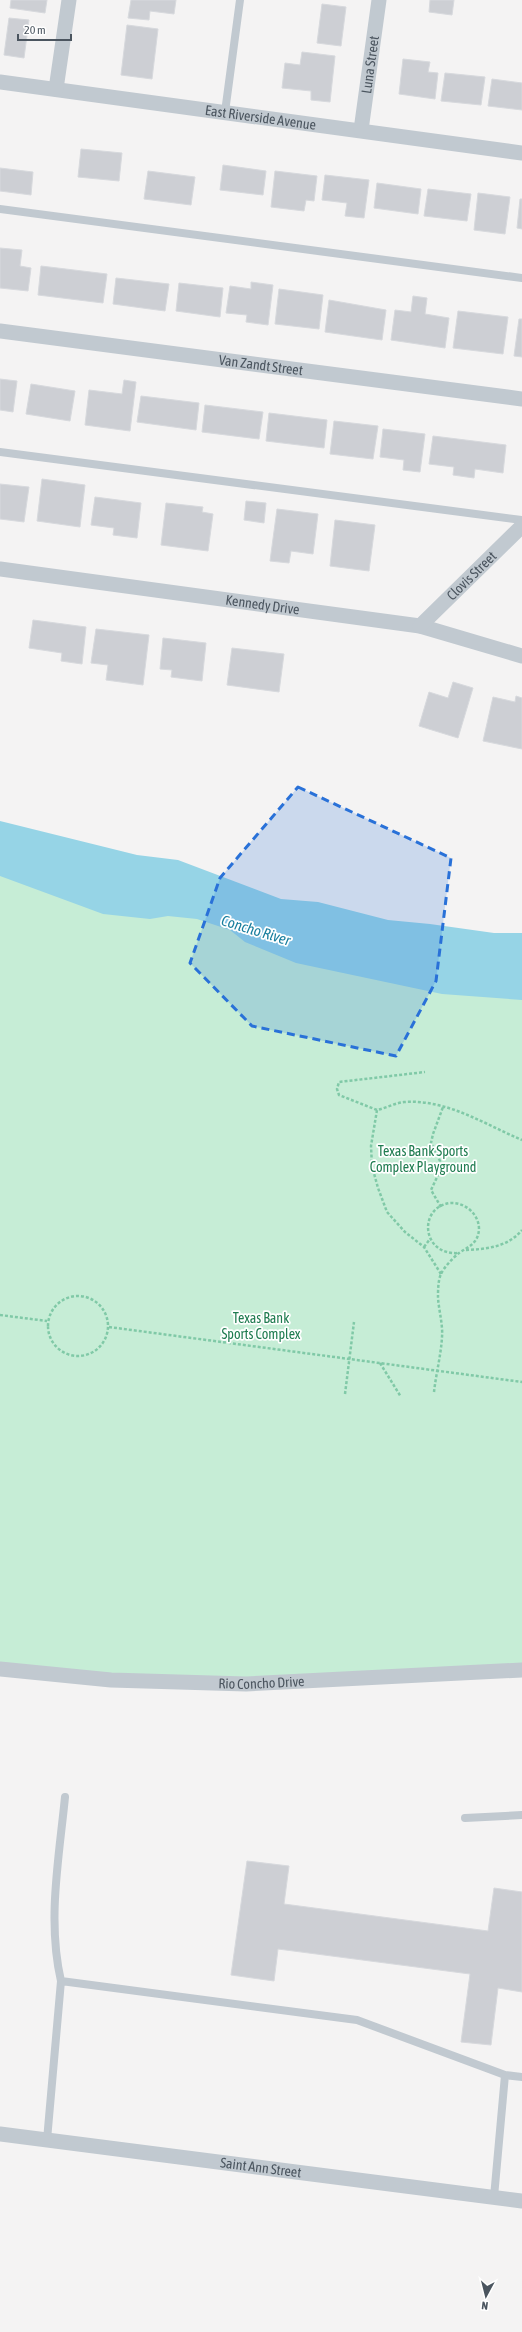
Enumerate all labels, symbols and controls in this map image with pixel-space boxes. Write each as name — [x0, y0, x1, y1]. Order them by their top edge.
scale bar — [18, 16, 71, 42]
text: 20 m — [24, 23, 46, 37]
street label: Luna Street — [358, 35, 382, 95]
street label: East Riverside Avenue — [204, 102, 317, 133]
street label: Van Zandt Street — [218, 352, 304, 378]
street label: Clovis Street — [443, 548, 500, 603]
street label: Kennedy Drive — [225, 592, 301, 618]
water label: Concho River — [219, 911, 293, 949]
park label: Texas Bank Sports Complex Playground — [370, 1143, 476, 1175]
park label: Texas Bank Sports Complex — [221, 1310, 301, 1342]
street label: Rio Concho Drive — [218, 1673, 305, 1692]
street label: Saint Ann Street — [219, 2154, 302, 2181]
north arrow — [466, 2276, 506, 2316]
text: N — [481, 2300, 489, 2312]

